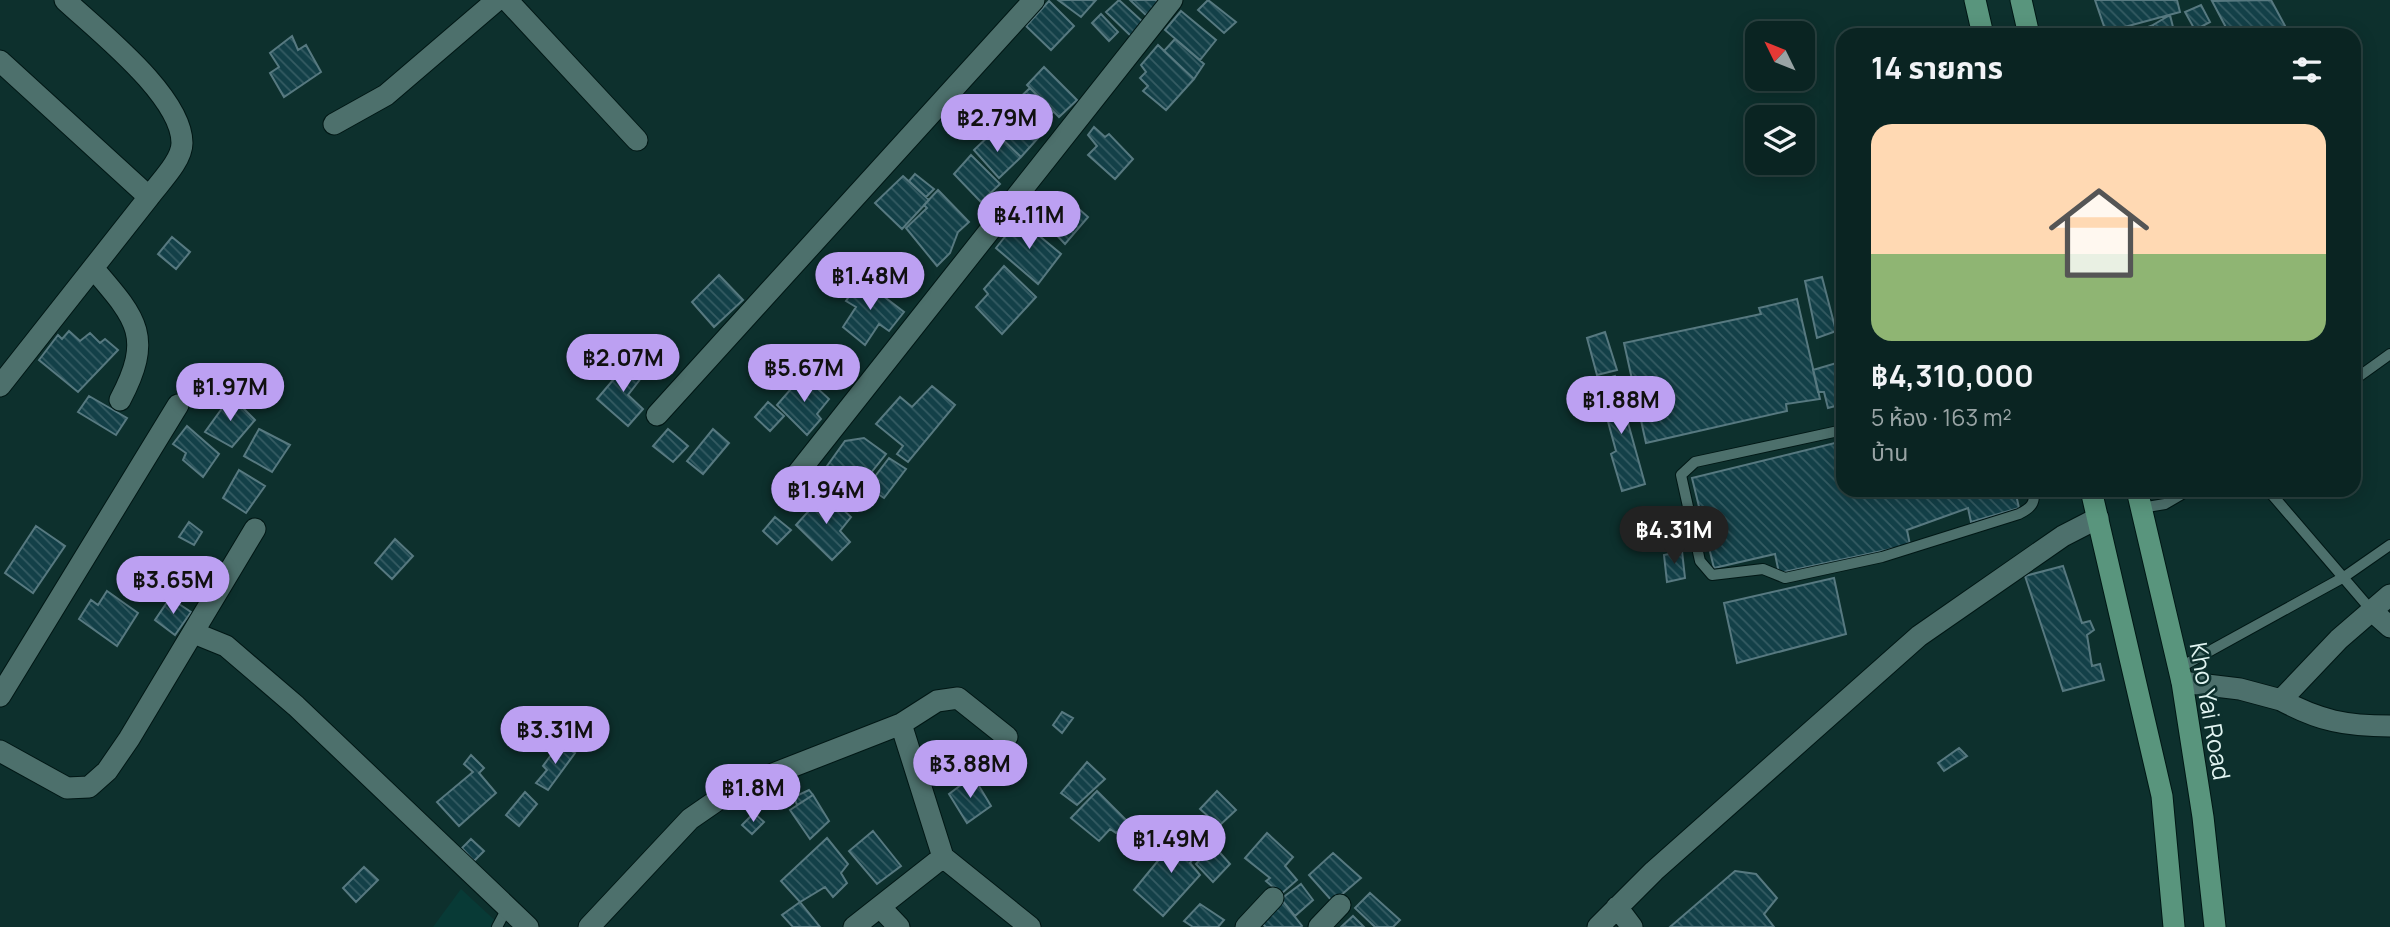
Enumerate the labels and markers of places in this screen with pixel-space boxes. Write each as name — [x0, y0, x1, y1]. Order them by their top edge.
pin: ฿2.79M — [940, 94, 1054, 154]
pin: ฿4.11M — [972, 191, 1086, 251]
pin: ฿1.48M — [813, 252, 927, 312]
pin: ฿2.07M — [566, 334, 680, 394]
pin: ฿5.67M — [747, 344, 861, 404]
pin: ฿1.97M — [173, 364, 287, 423]
pin: ฿1.88M — [1564, 376, 1678, 436]
pin: ฿1.94M — [769, 466, 883, 526]
pin: ฿4.31M — [1617, 506, 1731, 566]
pin: ฿3.65M — [116, 556, 230, 616]
pin: ฿3.31M — [498, 706, 612, 766]
pin: ฿3.88M — [913, 740, 1027, 800]
pin: ฿1.8M — [704, 764, 802, 824]
pin: ฿1.49M — [1114, 816, 1228, 875]

